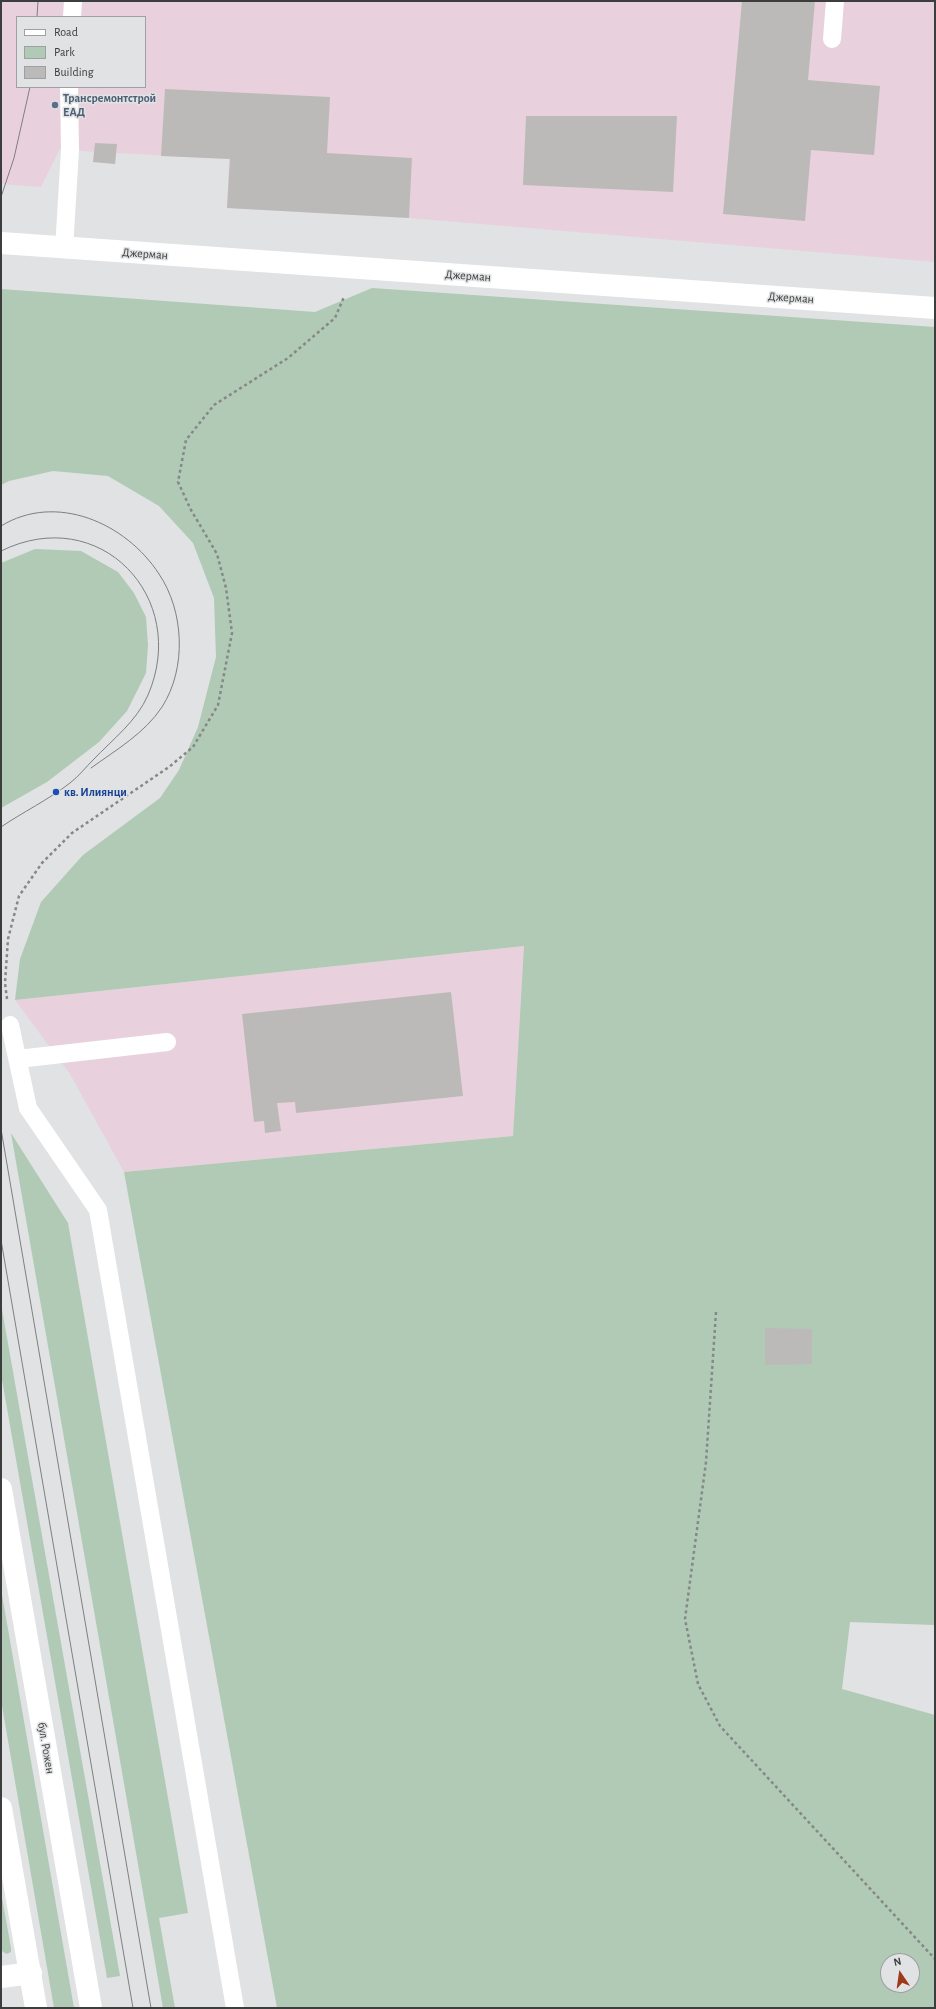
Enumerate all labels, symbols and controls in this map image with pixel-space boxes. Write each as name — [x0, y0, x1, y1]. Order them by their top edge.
legend — [16, 16, 146, 88]
text: Road — [54, 26, 78, 38]
text: Park — [54, 46, 75, 58]
text: Building — [54, 66, 94, 78]
place label: Трансремонтстрой ЕАД — [63, 91, 156, 119]
marker: Трансремонтстрой ЕАД — [50, 100, 60, 110]
street label: Джерман — [122, 245, 168, 263]
street label: Джерман — [445, 267, 491, 285]
street label: Джерман — [768, 289, 814, 307]
place label: кв. Илиянци — [64, 785, 127, 799]
marker: кв. Илиянци — [51, 787, 61, 797]
street label: бул. Рожен — [34, 1721, 58, 1775]
north arrow — [880, 1953, 920, 1993]
text: N — [892, 1956, 902, 1968]

